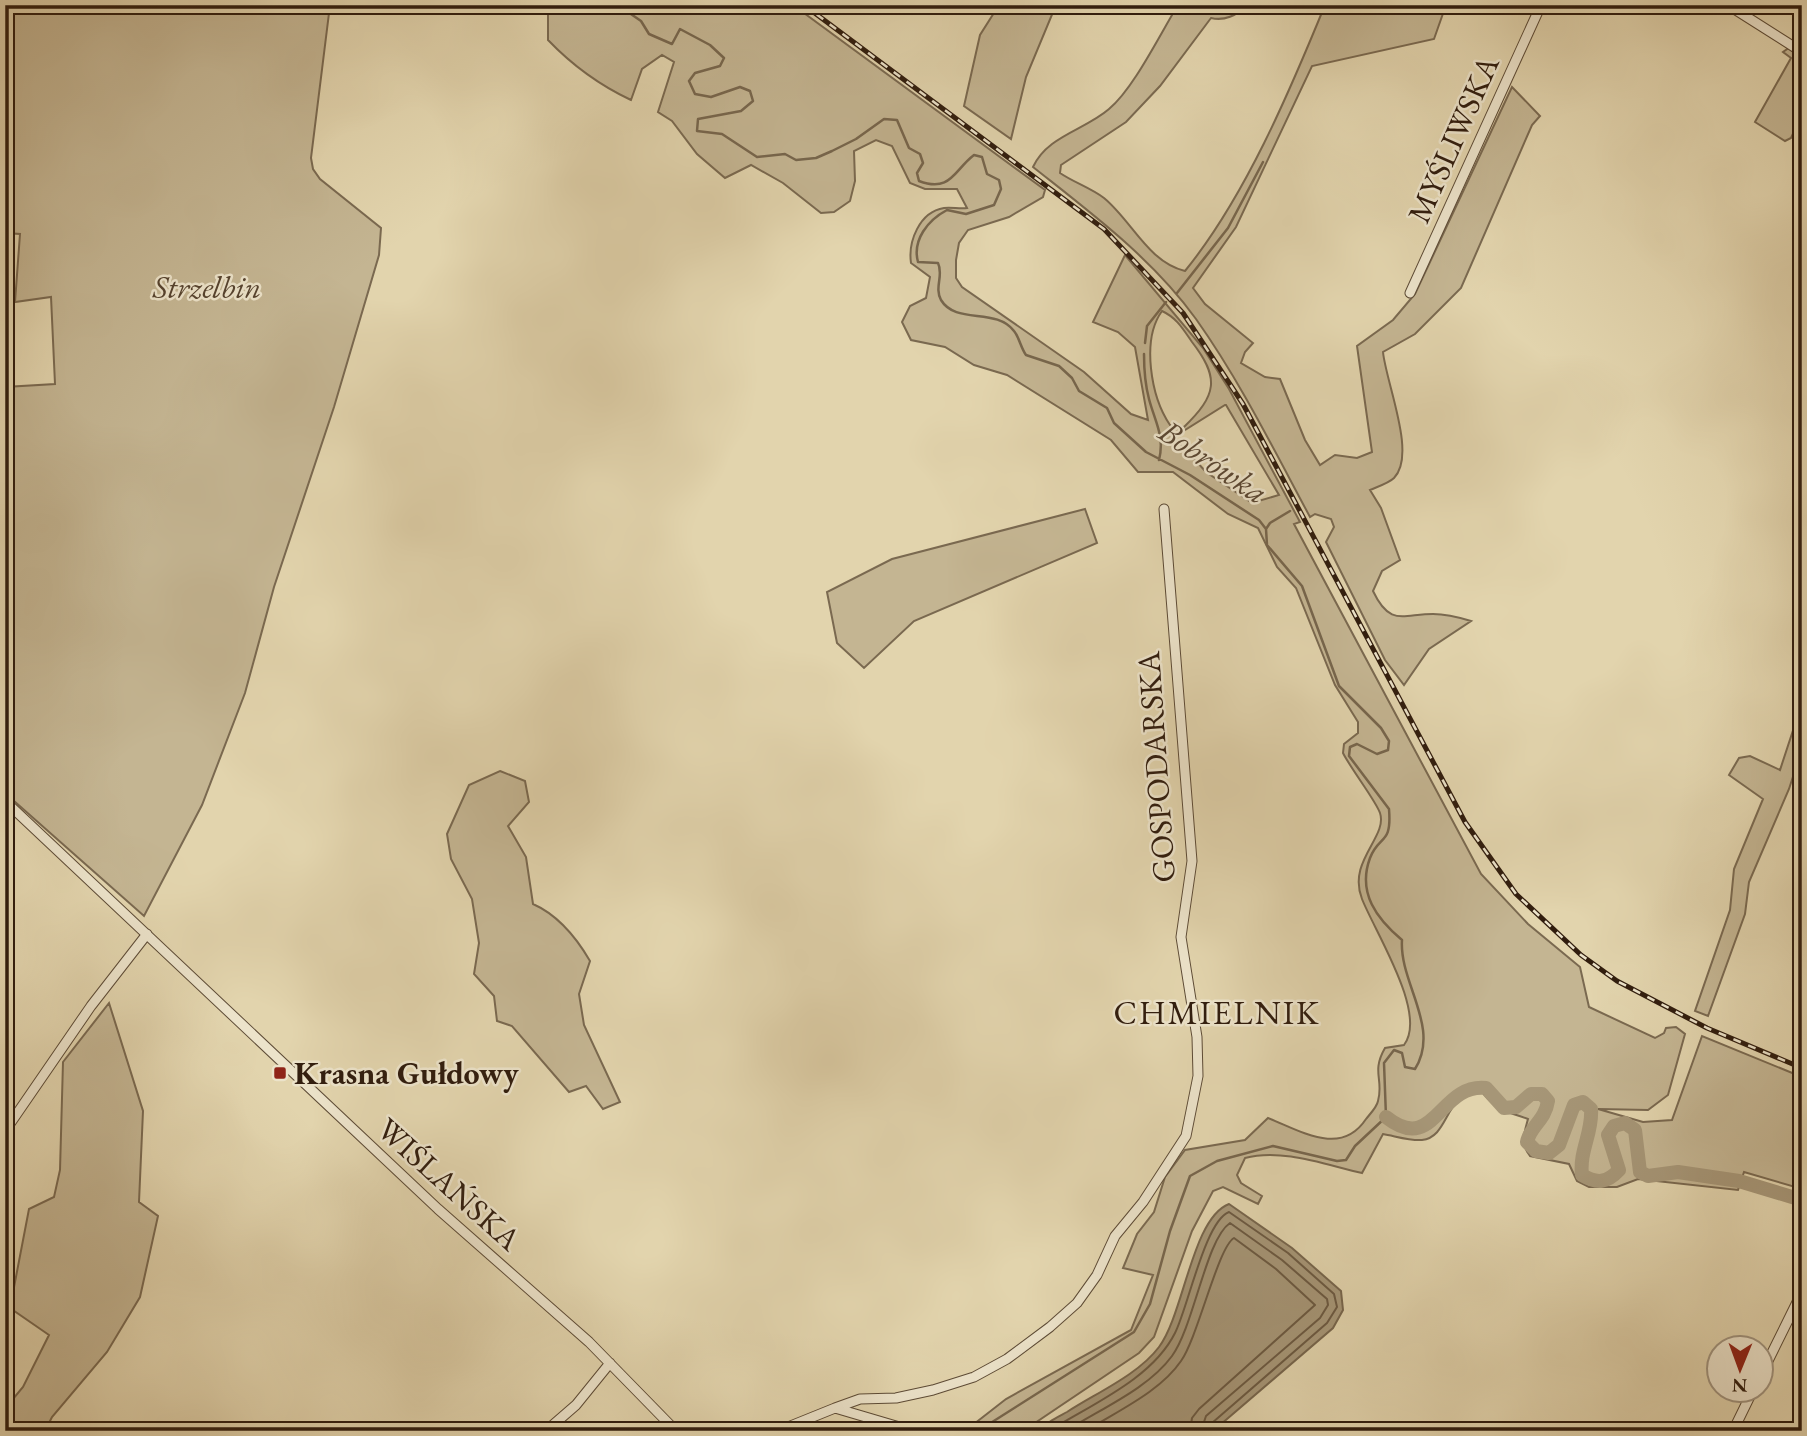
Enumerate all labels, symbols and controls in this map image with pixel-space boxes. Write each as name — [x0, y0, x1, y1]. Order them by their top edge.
street label: MYŚLIWSKA — [1397, 48, 1509, 229]
park label: Strzelbin — [152, 266, 261, 308]
water label: Bobrówka — [1150, 409, 1276, 513]
street label: GOSPODARSKA — [1127, 649, 1185, 884]
district label: CHMIELNIK — [1114, 991, 1320, 1034]
place label: Krasna Gułdowy — [294, 1052, 519, 1094]
marker: Krasna Gułdowy — [272, 1065, 288, 1081]
street label: WIŚLAŃSKA — [368, 1108, 531, 1260]
north arrow — [1706, 1334, 1776, 1404]
text: N — [1731, 1373, 1748, 1398]

